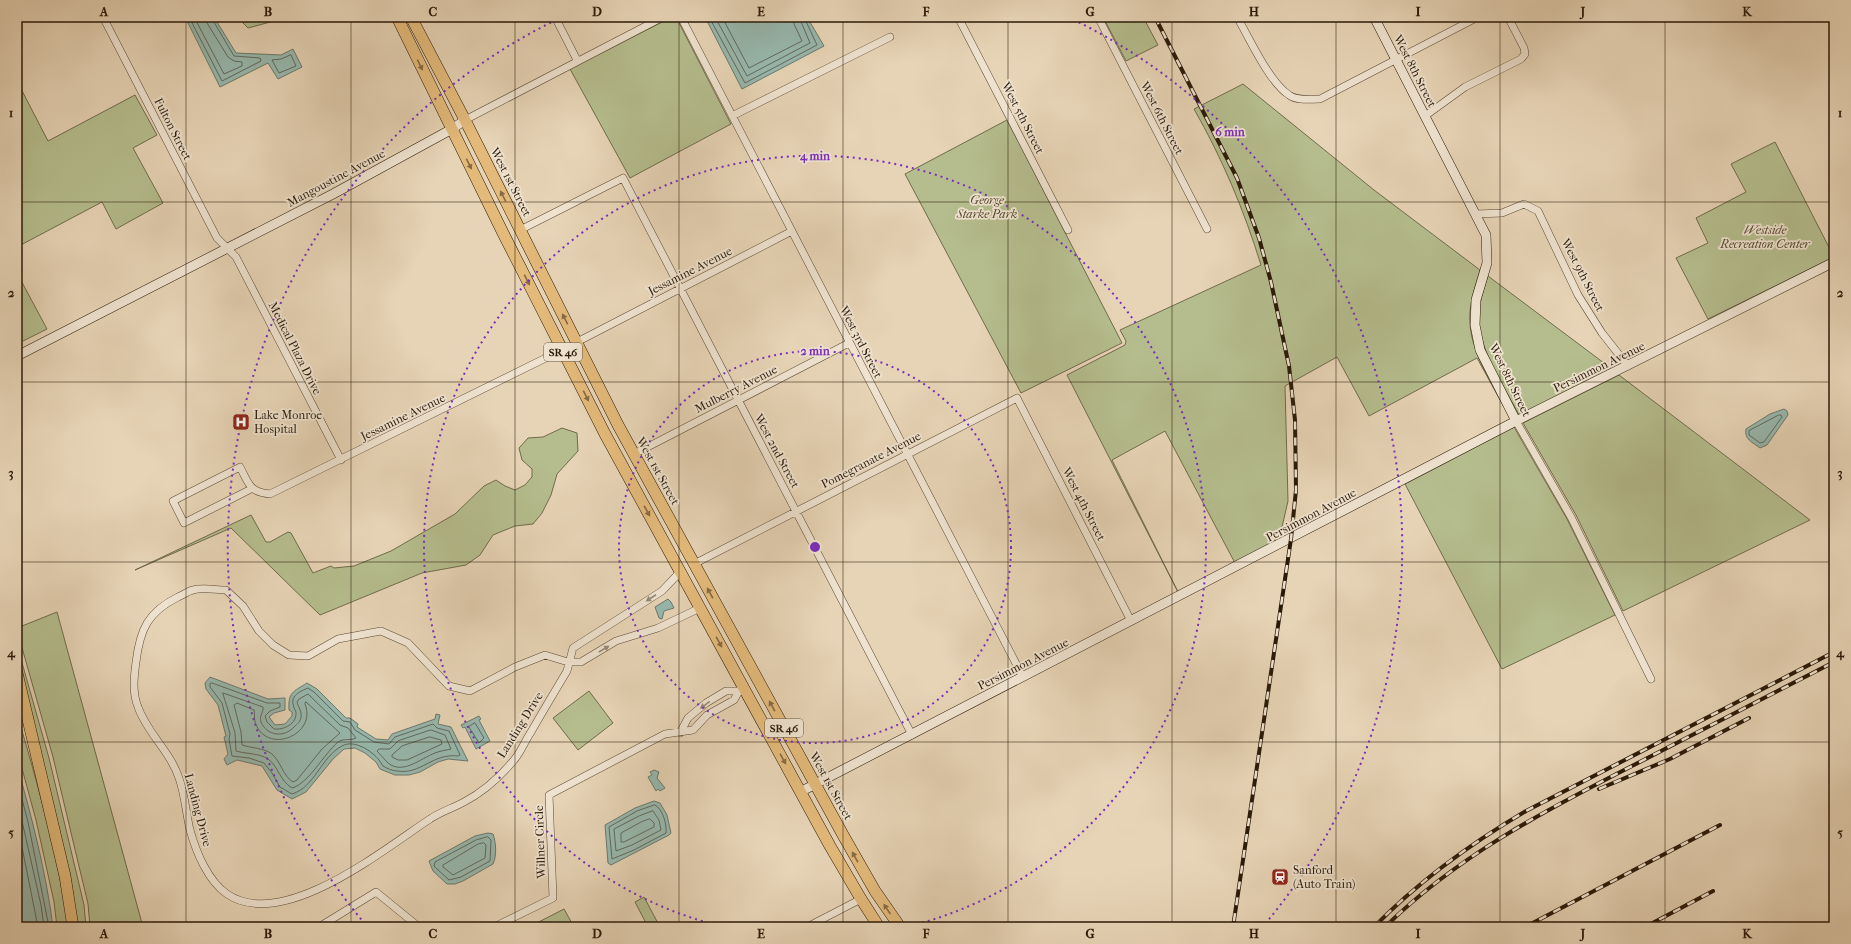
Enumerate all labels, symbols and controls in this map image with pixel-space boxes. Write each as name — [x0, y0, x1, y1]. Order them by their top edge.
text: A — [99, 4, 109, 19]
text: B — [264, 4, 273, 19]
text: C — [429, 4, 438, 19]
text: D — [592, 4, 602, 19]
text: E — [757, 4, 765, 19]
text: F — [922, 4, 930, 19]
text: G — [1085, 4, 1095, 19]
text: H — [1249, 4, 1260, 19]
text: I — [1415, 4, 1421, 19]
text: J — [1579, 4, 1586, 20]
text: K — [1742, 4, 1753, 19]
street label: West 8th Street — [1390, 32, 1440, 110]
one-way arrow — [417, 59, 423, 71]
street label: West 6th Street — [1137, 78, 1187, 157]
street label: West 5th Street — [998, 79, 1047, 157]
street label: Fulton Street — [151, 96, 195, 163]
text: 1 — [9, 105, 14, 120]
text: 1 — [1838, 105, 1843, 120]
text: 6 min — [1215, 125, 1246, 139]
street label: West 1st Street — [487, 144, 535, 219]
street label: Mangoustine Avenue — [285, 146, 387, 210]
text: 4 min — [799, 149, 831, 164]
one-way arrow — [466, 158, 472, 170]
one-way arrow — [500, 190, 506, 201]
park label: George Starke Park — [956, 193, 1017, 221]
park label: Westside Recreation Center — [1719, 223, 1811, 251]
street label: West 9th Street — [1558, 235, 1608, 314]
street label: Jessamine Avenue — [645, 244, 734, 299]
one-way arrow — [524, 275, 530, 286]
text: 2 — [8, 285, 15, 300]
text: 2 — [1837, 285, 1844, 300]
street label: Medical Plaza Drive — [266, 299, 325, 397]
street label: West 3rd Street — [836, 303, 885, 381]
one-way arrow — [562, 313, 568, 325]
street label: Persimmon Avenue — [1551, 339, 1647, 395]
street label: West 8th Street — [1486, 340, 1534, 419]
road number: SR 46 — [544, 343, 582, 361]
text: 2 min — [800, 344, 831, 358]
street label: Mulberry Avenue — [692, 362, 780, 416]
street label: Jessamine Avenue — [358, 390, 448, 444]
one-way arrow — [583, 391, 589, 402]
place label: Lake Monroe Hospital — [254, 408, 322, 436]
street label: West 2nd Street — [751, 411, 803, 491]
hospital icon: Lake Monroe Hospital — [231, 412, 251, 432]
street label: Pomegranate Avenue — [819, 429, 923, 491]
street label: West 1st Street — [633, 434, 683, 508]
street label: West 4th Street — [1059, 464, 1109, 544]
text: 3 — [8, 465, 14, 481]
text: 3 — [1837, 465, 1843, 481]
street label: Persimmon Avenue — [1263, 485, 1359, 545]
one-way arrow — [643, 505, 650, 517]
centre of rings — [808, 540, 822, 554]
one-way arrow — [706, 587, 713, 598]
one-way arrow — [646, 594, 656, 602]
street label: Persimmon Avenue — [975, 635, 1071, 693]
one-way arrow — [715, 636, 722, 648]
text: 4 — [6, 645, 16, 661]
one-way arrow — [598, 645, 610, 652]
text: 4 — [1835, 645, 1845, 661]
street label: Landing Drive — [494, 689, 546, 761]
one-way arrow — [699, 701, 710, 709]
one-way arrow — [769, 701, 776, 712]
road number: SR 46 — [765, 719, 803, 737]
street label: West 1st Street — [806, 749, 856, 823]
one-way arrow — [779, 753, 786, 765]
street label: Landing Drive — [182, 772, 214, 848]
street label: Willner Circle — [532, 805, 548, 880]
text: 5 — [8, 825, 14, 840]
text: 5 — [1837, 825, 1843, 840]
one-way arrow — [852, 851, 859, 863]
place label: Sanford (Auto Train) — [1293, 863, 1355, 891]
station icon: Sanford (Auto Train) — [1270, 867, 1290, 887]
one-way arrow — [883, 904, 891, 914]
text: A — [99, 926, 109, 941]
text: B — [264, 926, 273, 941]
text: C — [429, 926, 438, 941]
text: D — [592, 926, 602, 941]
text: E — [757, 926, 765, 941]
text: F — [922, 926, 930, 941]
text: G — [1085, 926, 1095, 941]
text: H — [1249, 926, 1260, 941]
text: I — [1415, 926, 1421, 941]
text: J — [1579, 926, 1586, 942]
text: K — [1742, 926, 1753, 941]

